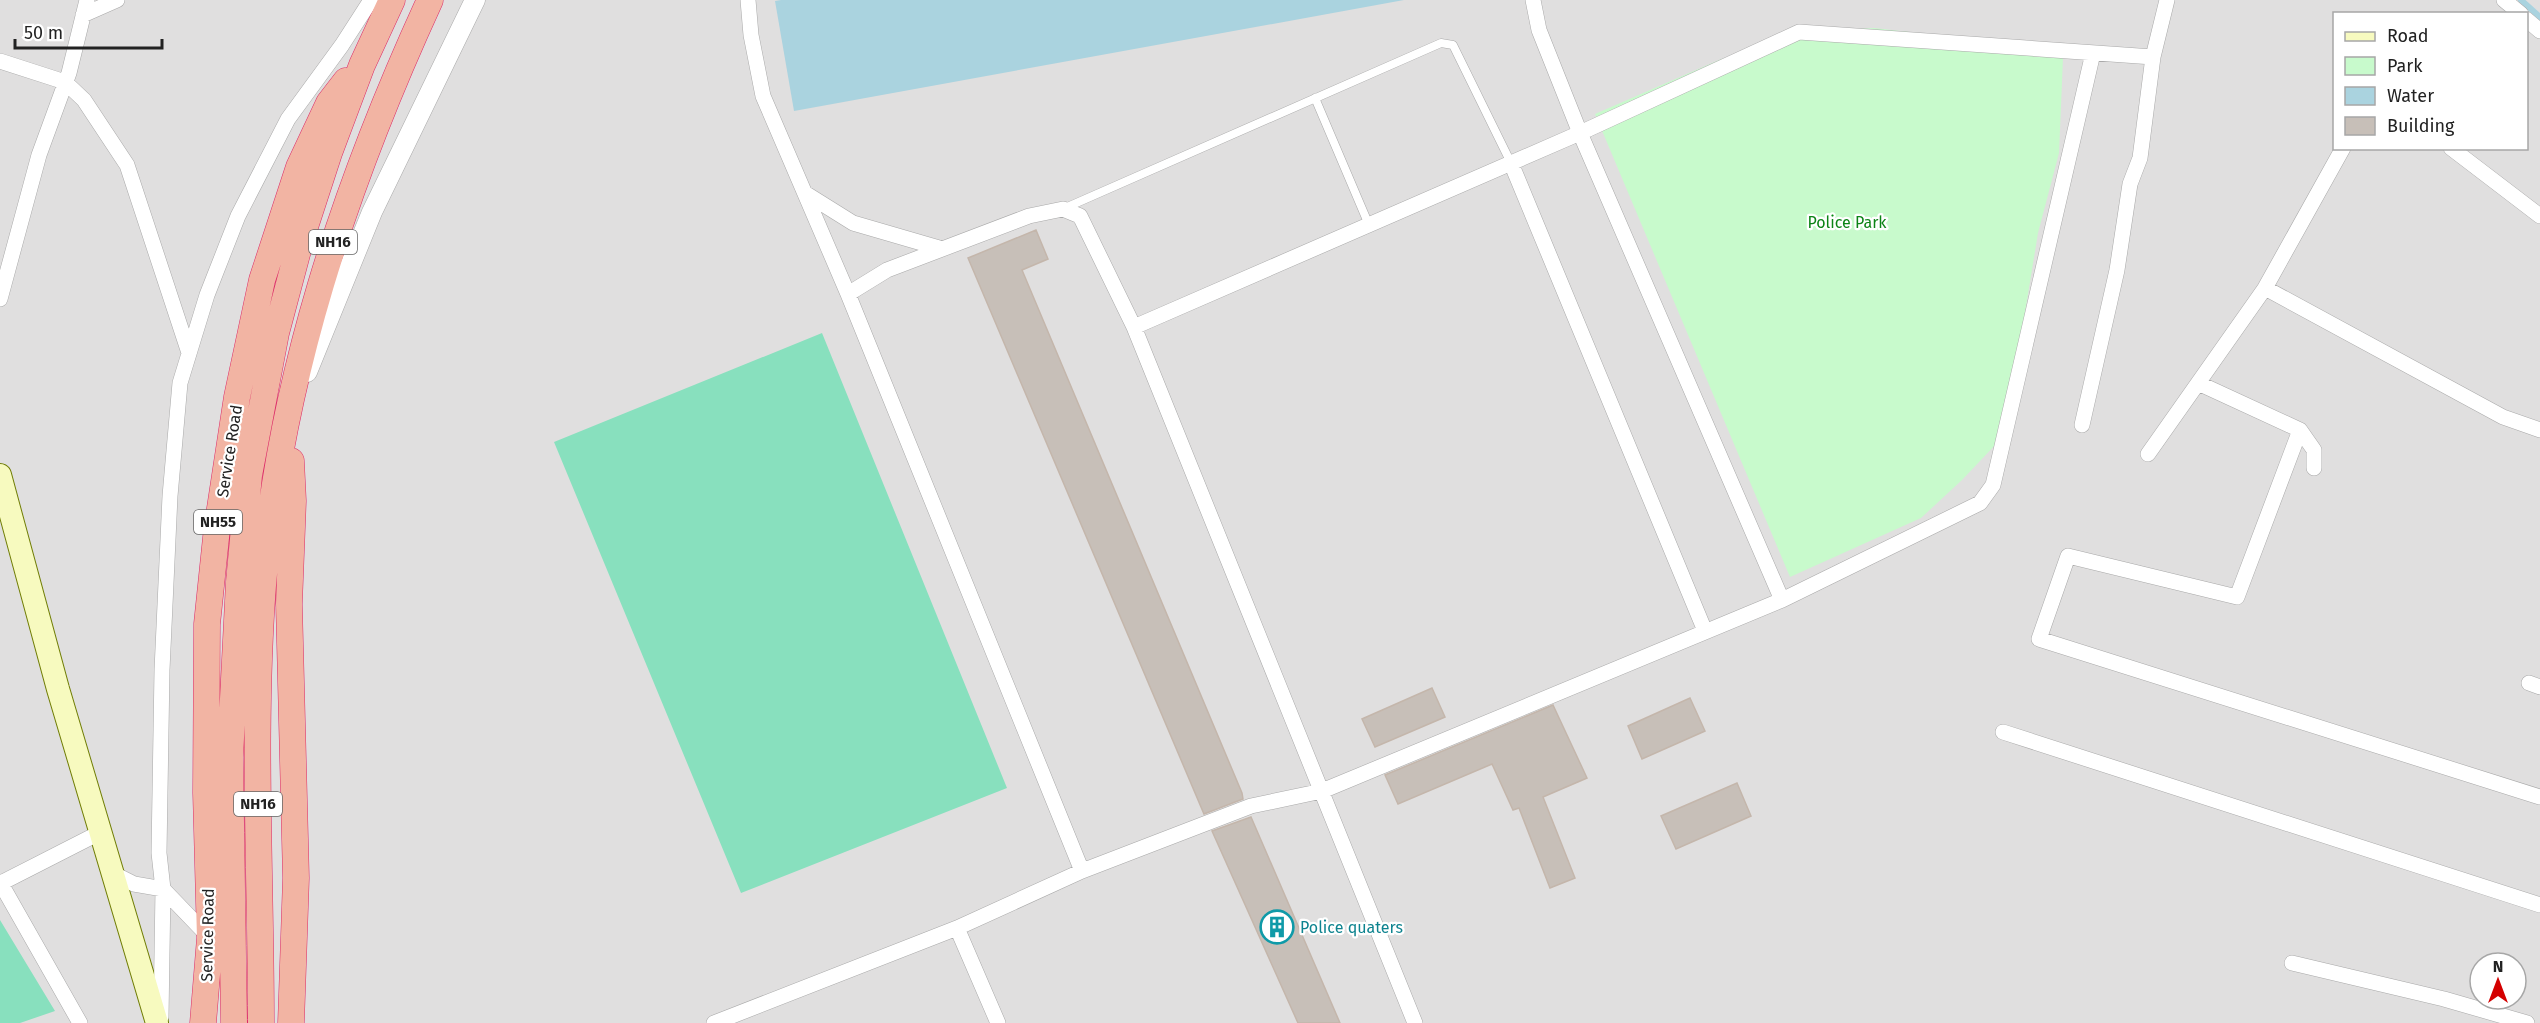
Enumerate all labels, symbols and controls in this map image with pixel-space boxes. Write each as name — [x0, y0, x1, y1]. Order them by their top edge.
scale bar — [15, 12, 162, 50]
legend — [2333, 12, 2528, 150]
text: 50 m — [24, 22, 63, 44]
text: Road — [2387, 25, 2429, 47]
text: Park — [2387, 55, 2423, 77]
text: Water — [2387, 85, 2434, 107]
text: Building — [2387, 115, 2455, 137]
park label: Police Park — [1807, 213, 1887, 232]
road number: NH16 — [309, 230, 357, 254]
street label: Service Road — [213, 404, 246, 499]
road number: NH55 — [194, 510, 242, 534]
road number: NH16 — [234, 792, 282, 816]
street label: Service Road — [197, 888, 218, 982]
building icon: Police quaters — [1259, 909, 1295, 945]
place label: Police quaters — [1300, 918, 1403, 937]
north arrow — [2468, 951, 2528, 1011]
text: N — [2493, 957, 2503, 976]

